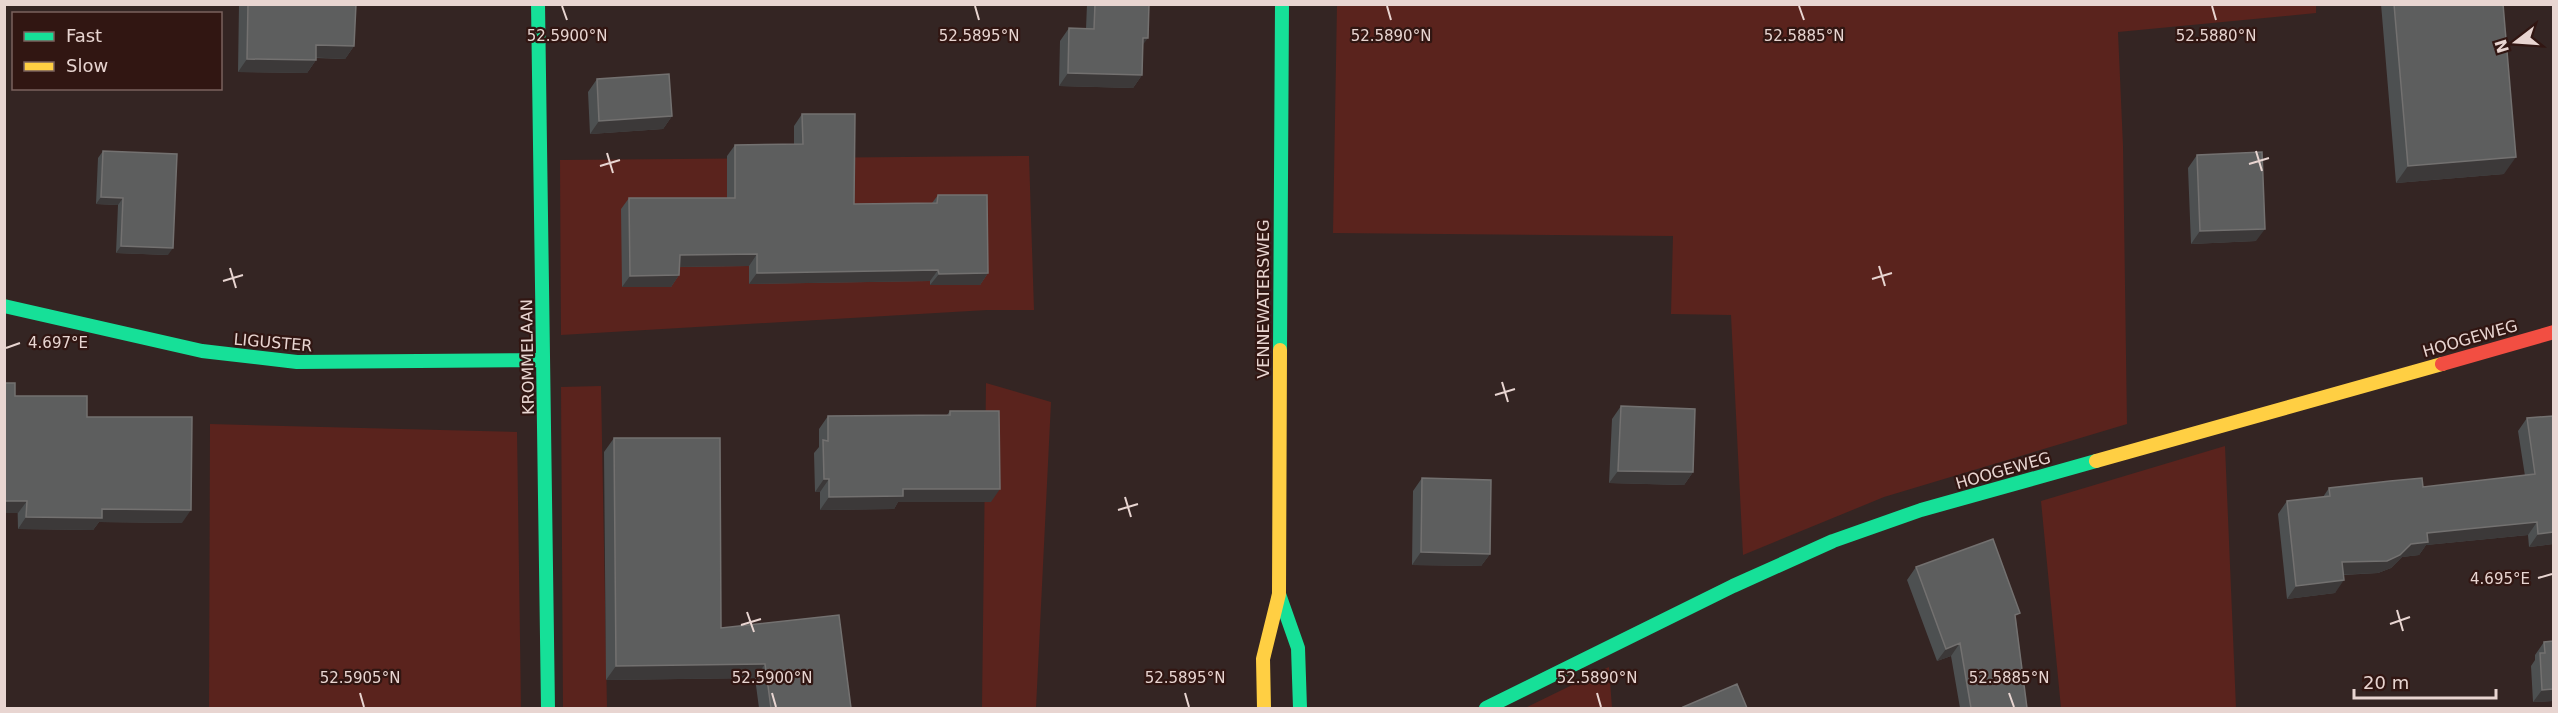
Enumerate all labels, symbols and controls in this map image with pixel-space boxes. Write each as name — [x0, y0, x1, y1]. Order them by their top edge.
legend — [12, 12, 222, 90]
north arrow — [2486, 12, 2546, 72]
text: Fast — [66, 25, 102, 46]
text: 52.5900°N — [527, 27, 607, 45]
text: 52.5895°N — [939, 27, 1019, 45]
text: 52.5890°N — [1351, 27, 1431, 45]
text: 52.5885°N — [1764, 27, 1844, 45]
text: 52.5880°N — [2176, 27, 2256, 45]
text: N — [2491, 37, 2513, 55]
text: Slow — [66, 55, 108, 76]
street label: VENNEWATERSWEG — [1254, 219, 1273, 379]
street label: KROMMELAAN — [517, 299, 538, 415]
street label: HOOGEWEG — [2420, 316, 2520, 361]
street label: LIGUSTER — [233, 330, 313, 355]
text: 4.697°E — [28, 334, 88, 352]
street label: HOOGEWEG — [1953, 448, 2053, 493]
text: 4.695°E — [2470, 570, 2530, 588]
scale bar — [2354, 662, 2496, 700]
text: 52.5905°N — [320, 669, 400, 687]
text: 52.5900°N — [732, 669, 812, 687]
text: 52.5895°N — [1145, 669, 1225, 687]
text: 52.5890°N — [1557, 669, 1637, 687]
text: 52.5885°N — [1969, 669, 2049, 687]
text: 20 m — [2363, 672, 2409, 693]

